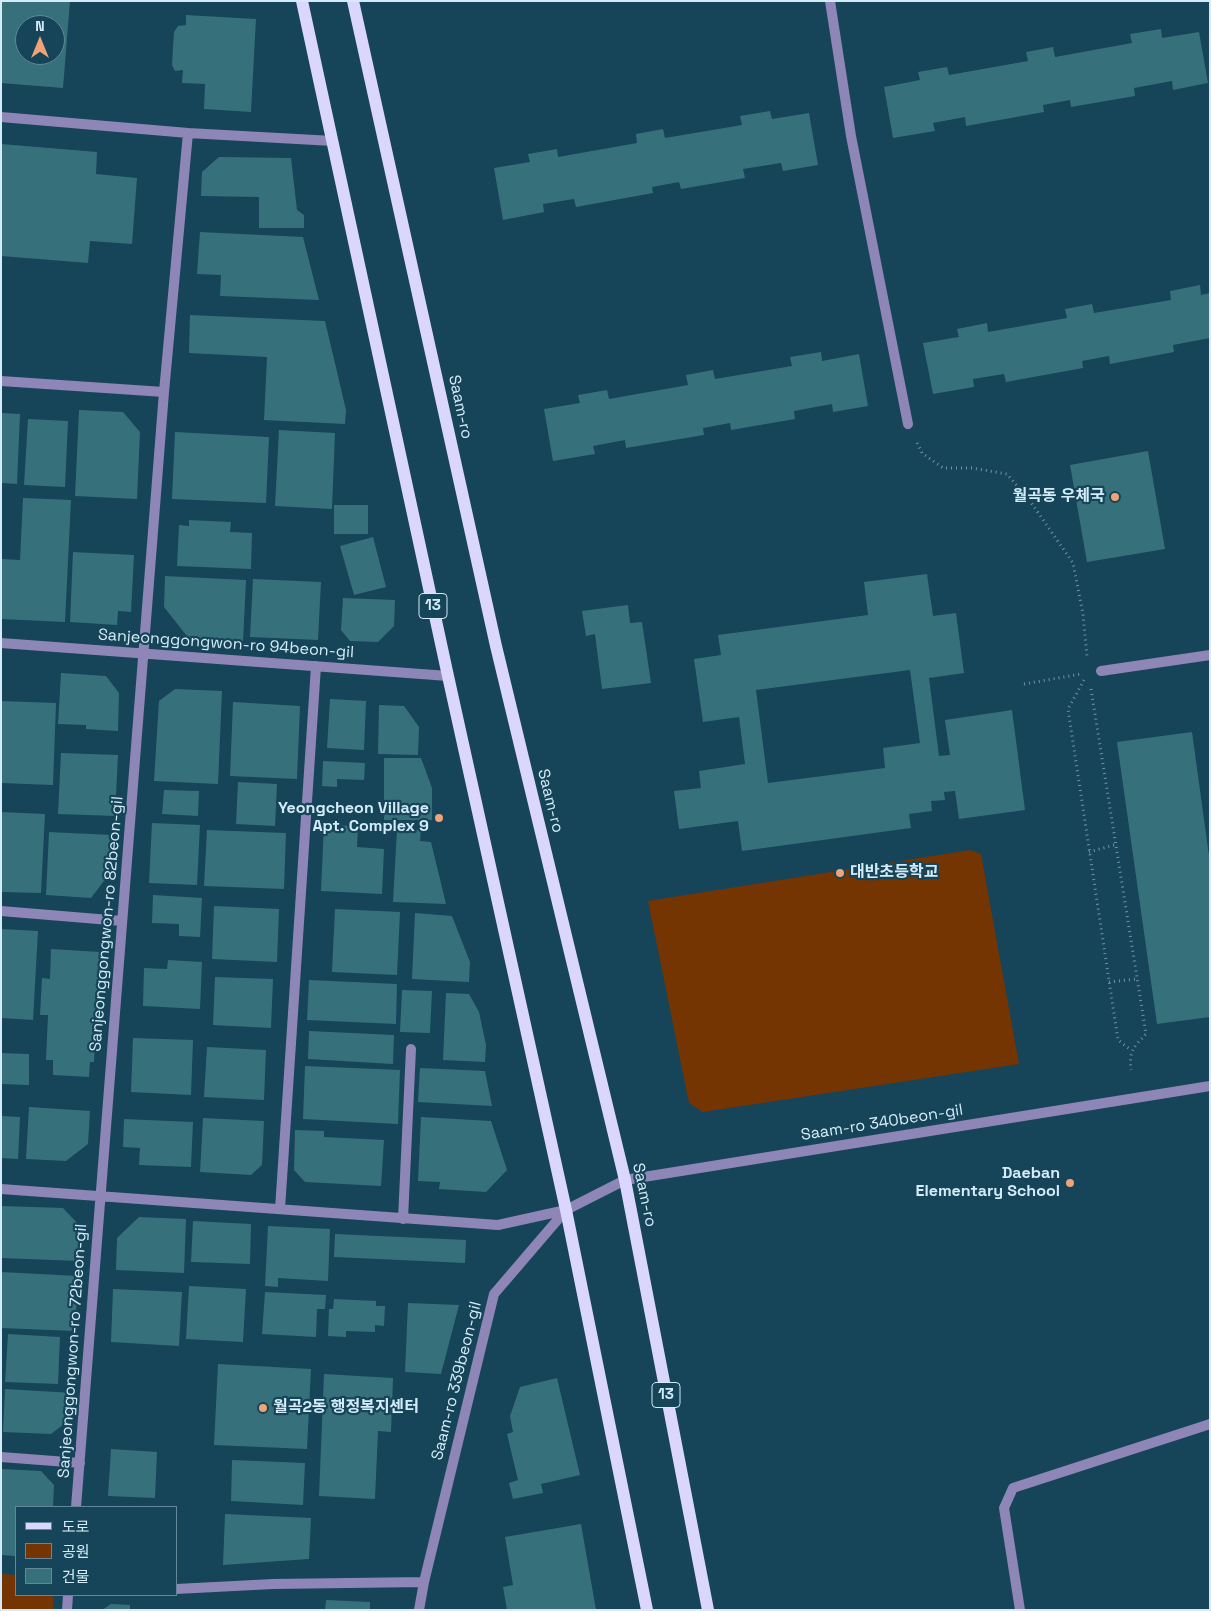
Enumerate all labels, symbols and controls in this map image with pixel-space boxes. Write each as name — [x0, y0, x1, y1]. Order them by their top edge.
north arrow — [15, 15, 65, 65]
text: N — [35, 17, 45, 35]
street label: Saam-ro — [444, 373, 476, 441]
place label: 월곡동 우체국 — [1013, 487, 1105, 507]
marker: 월곡동 우체국 — [1109, 491, 1121, 503]
road number: 13 — [419, 594, 447, 618]
street label: Sanjeonggongwon-ro 94beon-gil — [97, 625, 355, 663]
street label: Saam-ro — [533, 767, 567, 835]
street label: Sanjeonggongwon-ro 82beon-gil — [86, 795, 128, 1053]
place label: Yeongcheon Village Apt. Complex 9 — [278, 799, 429, 837]
marker: Yeongcheon Village Apt. Complex 9 — [433, 812, 445, 824]
place label: 대반초등학교 — [850, 863, 938, 883]
marker: 대반초등학교 — [834, 867, 846, 879]
street label: Saam-ro 340beon-gil — [800, 1101, 964, 1145]
street label: Saam-ro — [628, 1161, 660, 1229]
place label: Daeban Elementary School — [916, 1164, 1060, 1202]
marker: Daeban Elementary School — [1064, 1177, 1076, 1189]
street label: Sanjeonggongwon-ro 72beon-gil — [55, 1223, 91, 1479]
street label: Saam-ro 339beon-gil — [428, 1300, 486, 1462]
road number: 13 — [652, 1382, 680, 1408]
place label: 월곡2동 행정복지센터 — [273, 1398, 419, 1418]
marker: 월곡2동 행정복지센터 — [257, 1402, 269, 1414]
legend — [15, 1506, 178, 1596]
text: 도로 — [62, 1517, 90, 1536]
text: 공원 — [62, 1542, 90, 1561]
text: 건물 — [62, 1567, 90, 1586]

